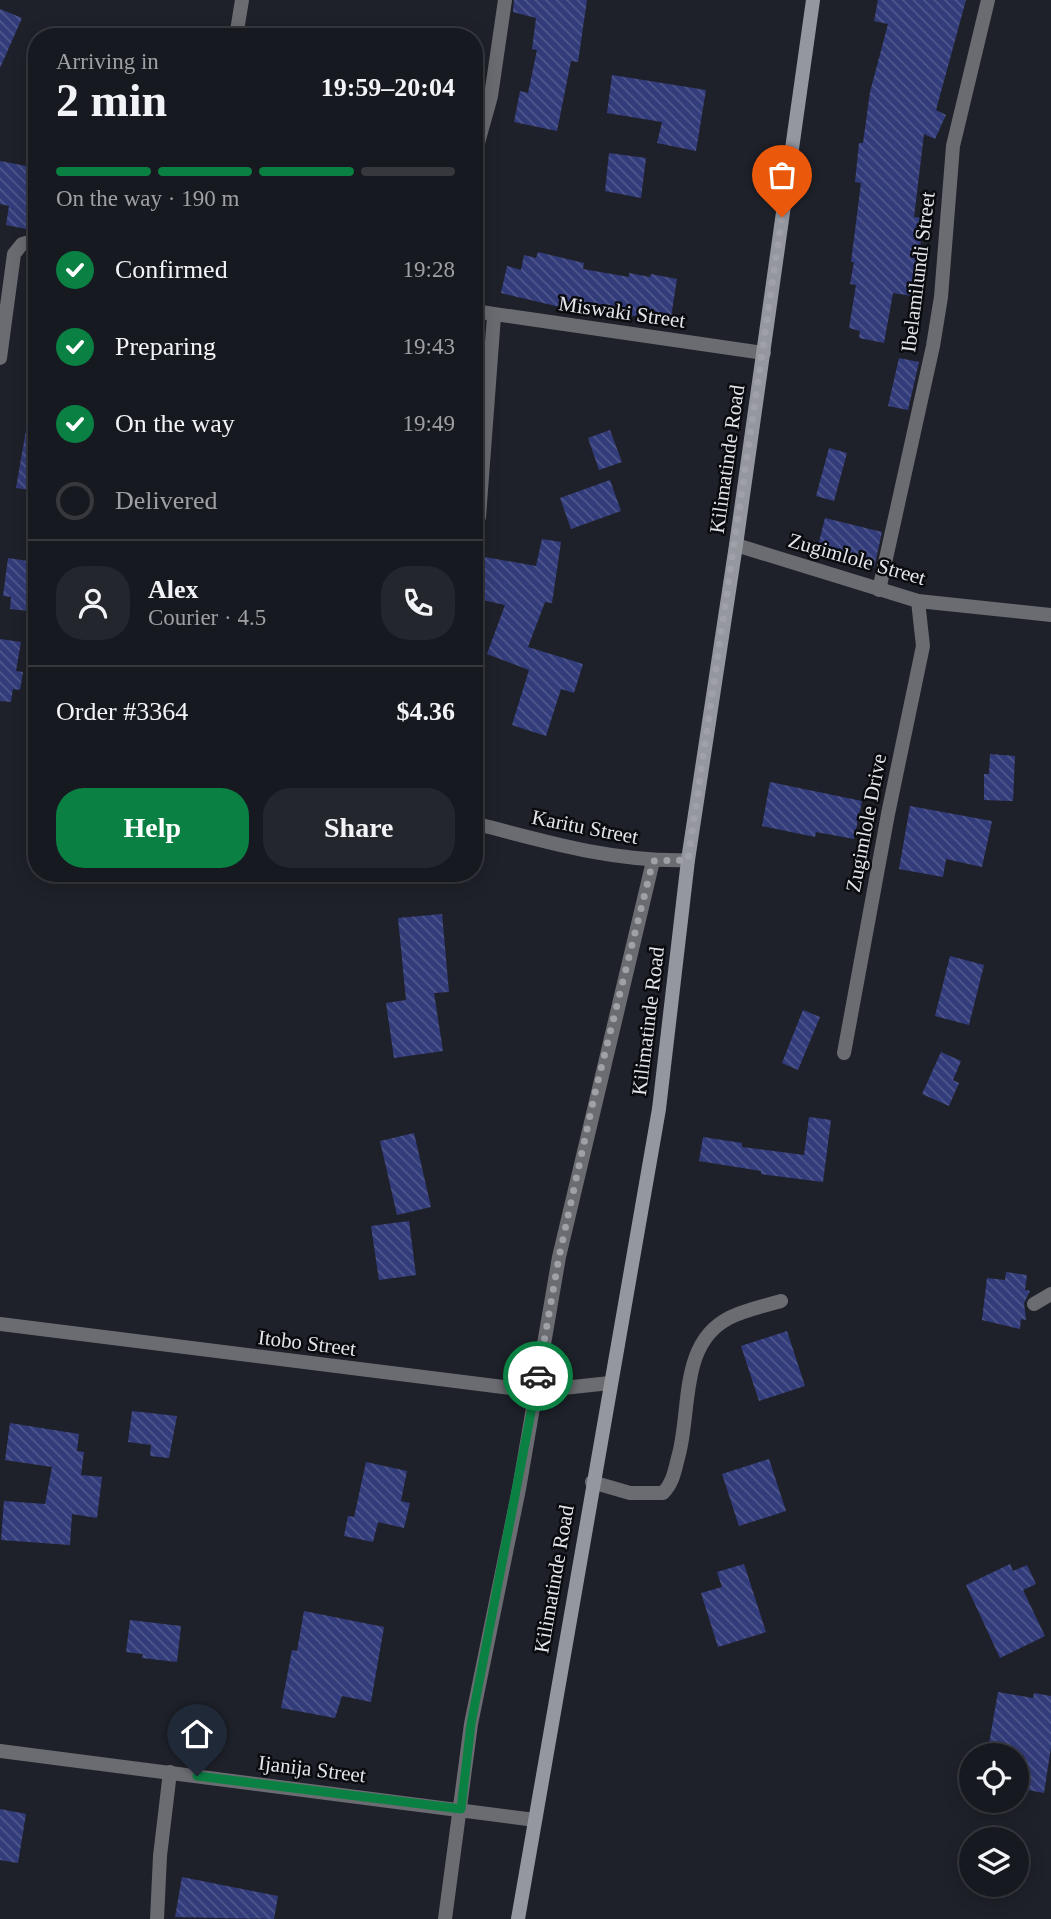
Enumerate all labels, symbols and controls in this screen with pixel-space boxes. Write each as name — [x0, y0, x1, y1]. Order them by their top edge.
text: Arriving in — [56, 49, 159, 74]
text: 19:59–20:04 — [321, 73, 455, 102]
text: 2 min — [56, 75, 167, 126]
pin — [752, 145, 812, 217]
icon: bag — [763, 156, 801, 194]
text: On the way · 190 m — [56, 186, 239, 211]
street label: Ibelamilundi Street — [896, 190, 940, 354]
icon: check — [56, 251, 94, 289]
text: Confirmed — [115, 255, 228, 284]
text: 19:28 — [403, 257, 455, 282]
street label: Miswaki Street — [557, 291, 687, 333]
icon: check — [56, 328, 94, 366]
text: Preparing — [115, 332, 216, 361]
text: 19:43 — [403, 334, 455, 359]
street label: Kilimatinde Road — [705, 383, 749, 535]
icon: check — [56, 405, 94, 443]
text: On the way — [115, 409, 235, 438]
text: 19:49 — [403, 411, 455, 436]
text: Delivered — [115, 486, 218, 515]
street label: Zugimlole Street — [786, 528, 929, 590]
button: person — [56, 566, 130, 640]
button: phone — [381, 566, 455, 640]
text: Alex — [148, 575, 199, 604]
text: Courier · 4.5 — [148, 605, 266, 630]
text: Order #3364 — [56, 697, 188, 726]
text: $4.36 — [397, 697, 455, 726]
street label: Zugimlole Drive — [841, 752, 891, 894]
button: Help — [56, 788, 249, 868]
button: Share — [263, 788, 455, 868]
street label: Karitu Street — [530, 805, 640, 849]
street label: Kilimatinde Road — [627, 945, 669, 1097]
street label: Itobo Street — [257, 1325, 358, 1361]
courier — [503, 1341, 573, 1411]
icon: car — [519, 1357, 557, 1395]
street label: Kilimatinde Road — [529, 1503, 579, 1655]
pin — [167, 1704, 227, 1776]
icon: home — [178, 1715, 216, 1753]
map controls — [959, 1743, 1029, 1897]
button: locate — [959, 1743, 1029, 1813]
street label: Ijanija Street — [257, 1751, 367, 1788]
button: layers — [959, 1827, 1029, 1897]

